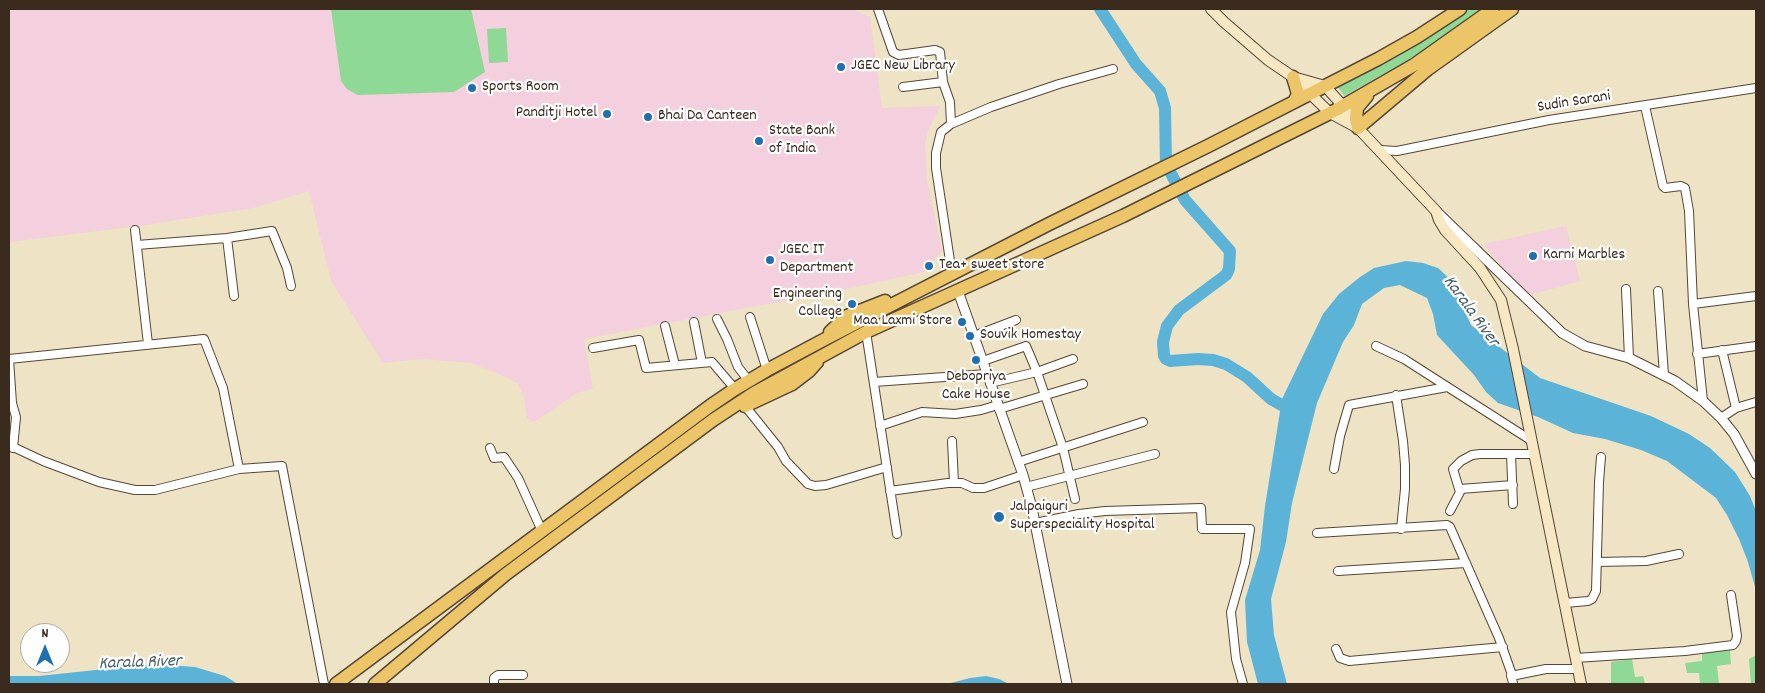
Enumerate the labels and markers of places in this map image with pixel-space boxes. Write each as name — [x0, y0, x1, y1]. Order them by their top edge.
place label: JGEC New Library — [851, 57, 955, 77]
marker: JGEC New Library — [835, 61, 847, 73]
place label: Sports Room — [482, 78, 559, 98]
marker: Sports Room — [466, 82, 478, 94]
place label: Panditji Hotel — [516, 104, 597, 124]
place label: Bhai Da Canteen — [658, 107, 757, 127]
marker: Panditji Hotel — [601, 108, 613, 120]
marker: Bhai Da Canteen — [642, 111, 654, 123]
place label: State Bank of India — [769, 122, 835, 160]
marker: State Bank of India — [753, 135, 765, 147]
place label: JGEC IT Department — [780, 241, 853, 279]
place label: Karni Marbles — [1543, 246, 1625, 266]
marker: Karni Marbles — [1527, 250, 1539, 262]
marker: JGEC IT Department — [764, 254, 776, 266]
place label: Tea+ sweet store — [939, 256, 1044, 276]
marker: Tea+ sweet store — [923, 260, 935, 272]
place label: Engineering College — [773, 285, 842, 323]
marker: Engineering College — [846, 298, 858, 310]
place label: Maa Laxmi Store — [853, 312, 952, 332]
marker: Maa Laxmi Store — [956, 316, 968, 328]
place label: Souvik Homestay — [980, 326, 1081, 346]
marker: Souvik Homestay — [964, 330, 976, 342]
marker: Debopriya Cake House — [970, 354, 982, 366]
place label: Debopriya Cake House — [942, 368, 1010, 406]
place label: Jalpaiguri Superspeciality Hospital — [1010, 498, 1155, 536]
marker: Jalpaiguri Superspeciality Hospital — [992, 510, 1006, 524]

